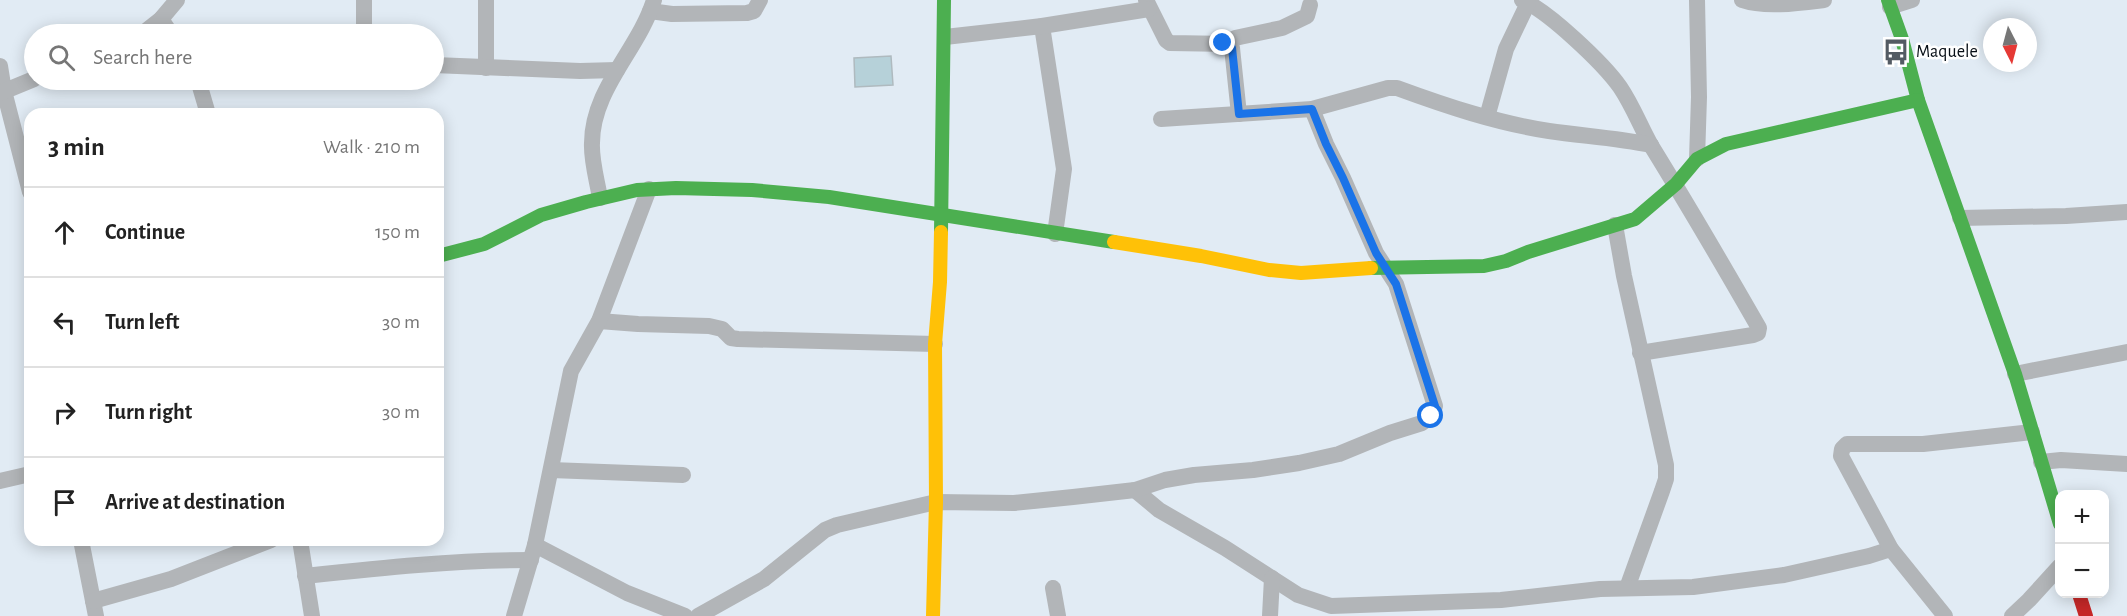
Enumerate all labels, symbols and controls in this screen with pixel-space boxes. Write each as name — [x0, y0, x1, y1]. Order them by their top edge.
north arrow — [1983, 18, 2037, 72]
search box — [24, 24, 444, 90]
route end — [1209, 29, 1235, 55]
bus stop icon: Maquele — [1881, 37, 1911, 67]
icon: search — [45, 41, 78, 74]
place label: Maquele — [1916, 43, 1978, 61]
text: Search here — [93, 46, 192, 68]
text: 3 min — [48, 134, 105, 160]
text: Walk · 210 m — [323, 137, 420, 157]
icon: ahead — [48, 216, 81, 249]
text: Continue — [105, 221, 185, 243]
text: 150 m — [375, 222, 420, 242]
icon: left — [48, 306, 81, 339]
text: Turn left — [105, 311, 179, 333]
text: 30 m — [382, 312, 420, 332]
icon: right — [48, 396, 81, 429]
text: Turn right — [105, 401, 192, 423]
text: 30 m — [382, 402, 420, 422]
route start — [1417, 402, 1443, 428]
icon: arrive — [48, 486, 81, 519]
map controls — [2055, 490, 2109, 598]
button: + — [2055, 490, 2109, 544]
text: Arrive at destination — [105, 491, 285, 513]
button: − — [2055, 544, 2109, 598]

